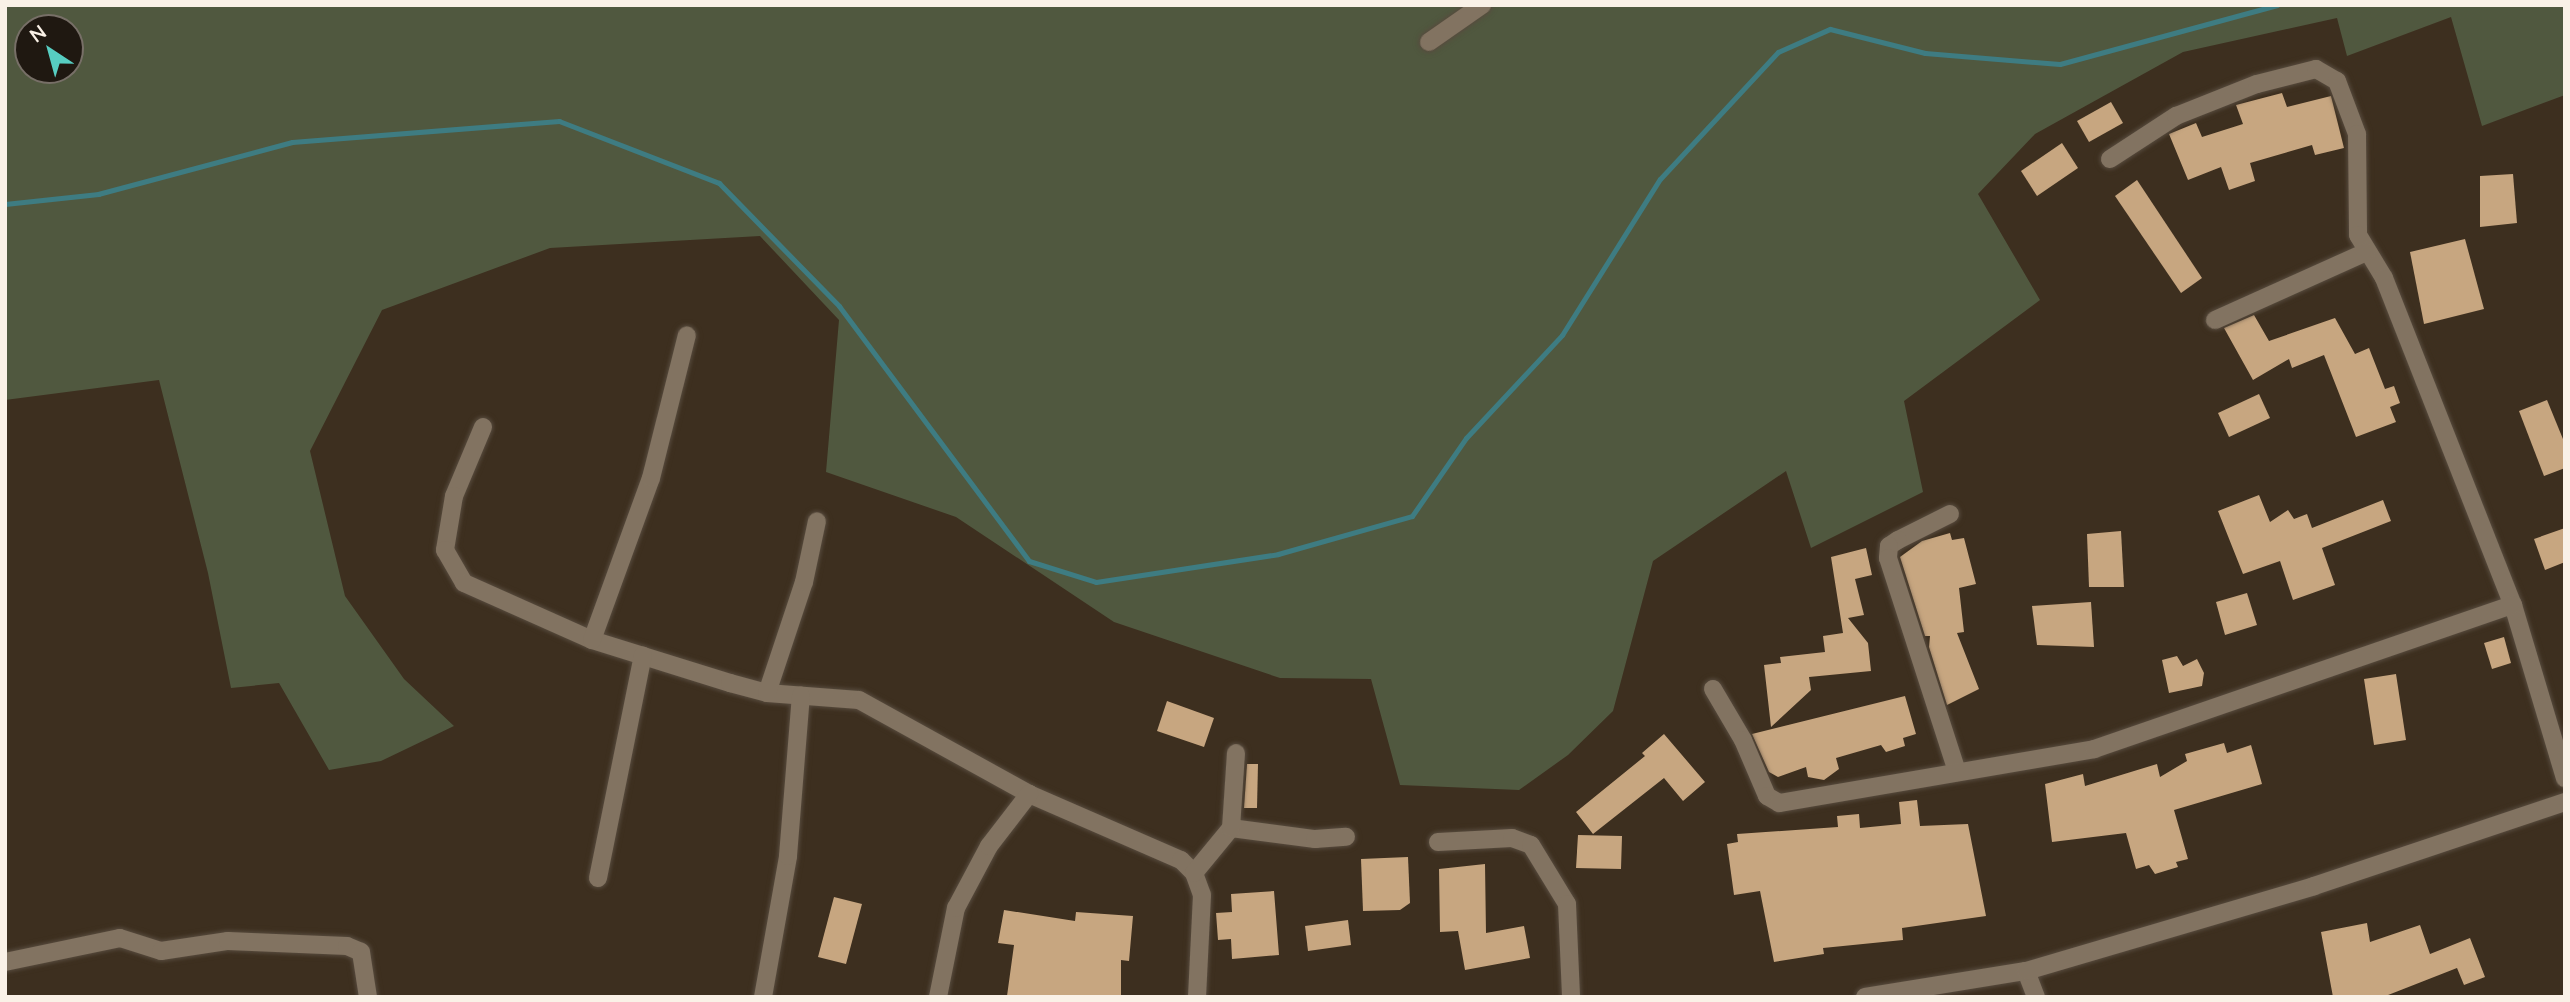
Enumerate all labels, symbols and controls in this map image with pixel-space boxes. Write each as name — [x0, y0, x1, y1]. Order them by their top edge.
north arrow — [14, 14, 84, 84]
text: N — [25, 20, 50, 47]

